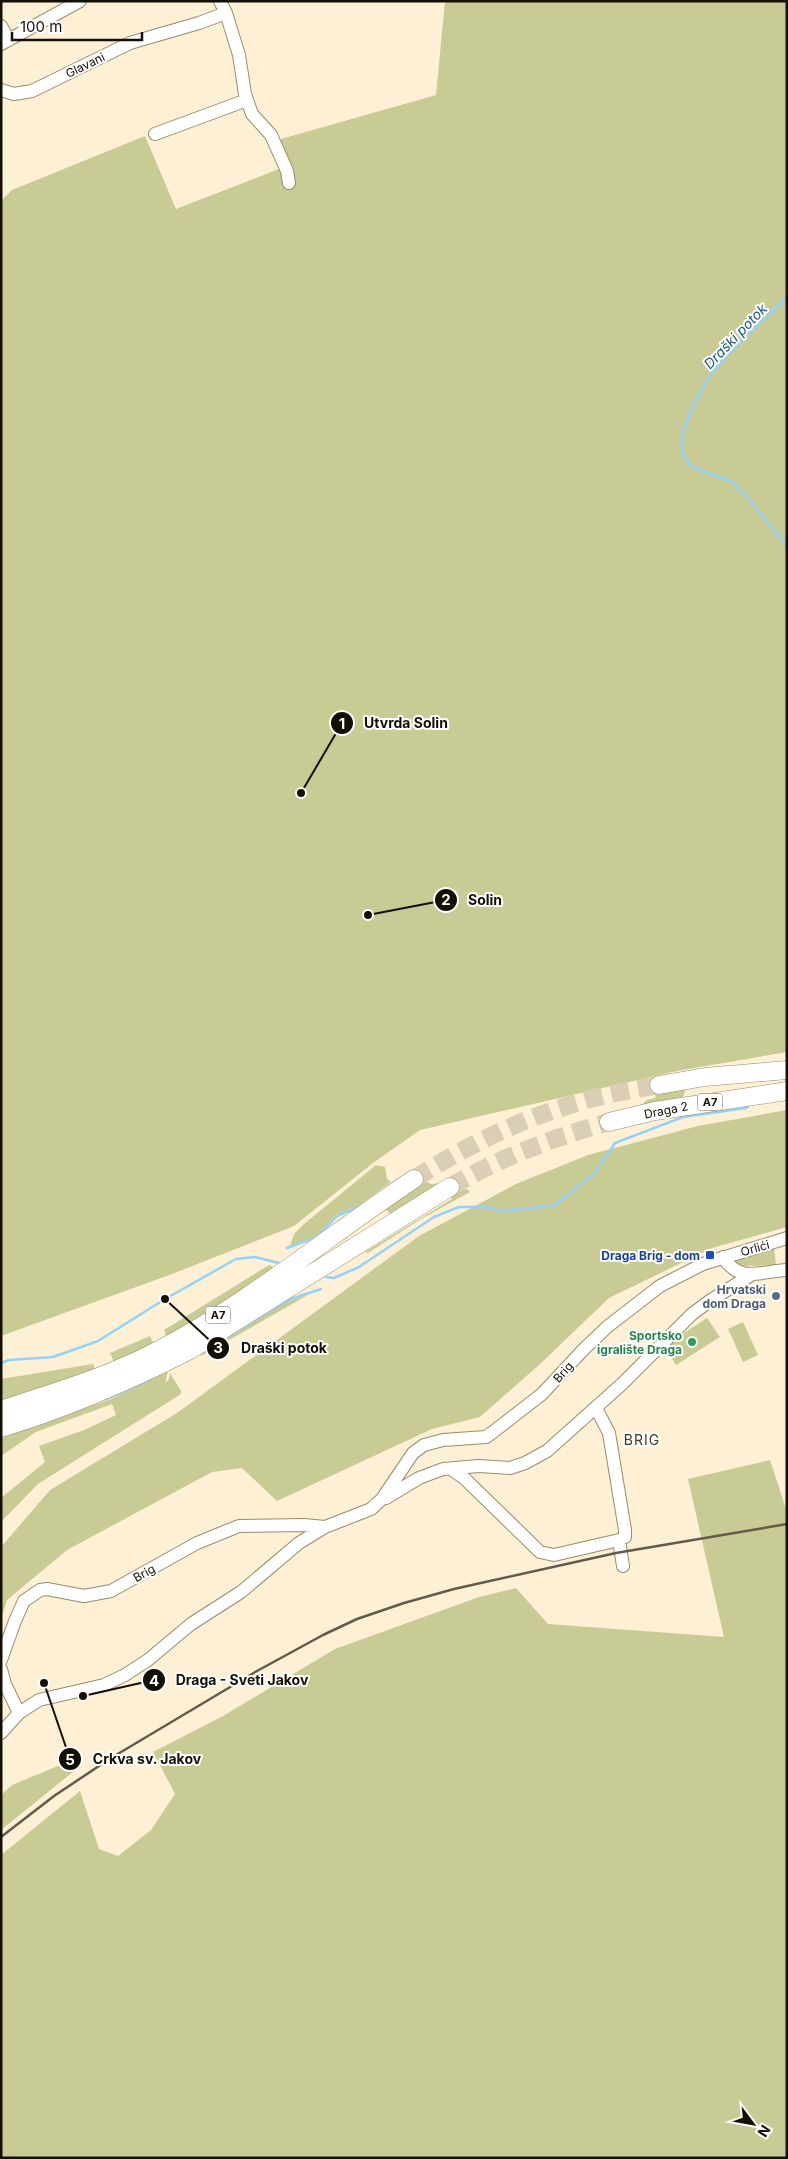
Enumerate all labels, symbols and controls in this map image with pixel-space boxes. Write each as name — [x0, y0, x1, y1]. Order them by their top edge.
scale bar — [12, 10, 142, 42]
text: 100 m — [20, 17, 62, 36]
street label: Glavani — [63, 49, 107, 81]
water label: Draški potok — [700, 300, 770, 372]
callout: Utvrda Solin — [329, 709, 458, 738]
text: 1 — [339, 714, 345, 733]
text: Utvrda Solin — [364, 714, 448, 731]
callout: Solin — [433, 885, 512, 914]
text: 2 — [441, 890, 451, 909]
text: Solin — [468, 891, 502, 908]
road number: A7 — [698, 1094, 722, 1110]
street label: Draga 2 — [643, 1098, 689, 1122]
street label: Orlići — [739, 1237, 771, 1259]
place label: Draga Brig - dom — [601, 1248, 700, 1263]
marker: Draga Brig - dom — [704, 1249, 716, 1261]
place label: Hrvatski dom Draga — [702, 1282, 766, 1311]
marker: Hrvatski dom Draga — [770, 1290, 782, 1302]
road number: A7 — [206, 1306, 230, 1324]
place label: Sportsko igralište Draga — [597, 1328, 682, 1357]
callout: Draški potok — [206, 1334, 337, 1363]
marker: Sportsko igralište Draga — [686, 1336, 698, 1348]
text: 3 — [213, 1338, 223, 1357]
text: Draški potok — [241, 1339, 328, 1356]
street label: Brig — [550, 1358, 576, 1386]
district label: BRIG — [624, 1431, 660, 1448]
street label: Brig — [130, 1561, 158, 1585]
callout: Draga - Sveti Jakov — [141, 1666, 319, 1695]
text: 4 — [149, 1671, 159, 1690]
text: Draga - Sveti Jakov — [176, 1671, 309, 1688]
callout: Crkva sv. Jakov — [57, 1745, 211, 1774]
text: 5 — [65, 1750, 75, 1769]
text: Crkva sv. Jakov — [93, 1750, 202, 1767]
north arrow — [728, 2099, 778, 2149]
text: N — [754, 2122, 774, 2140]

